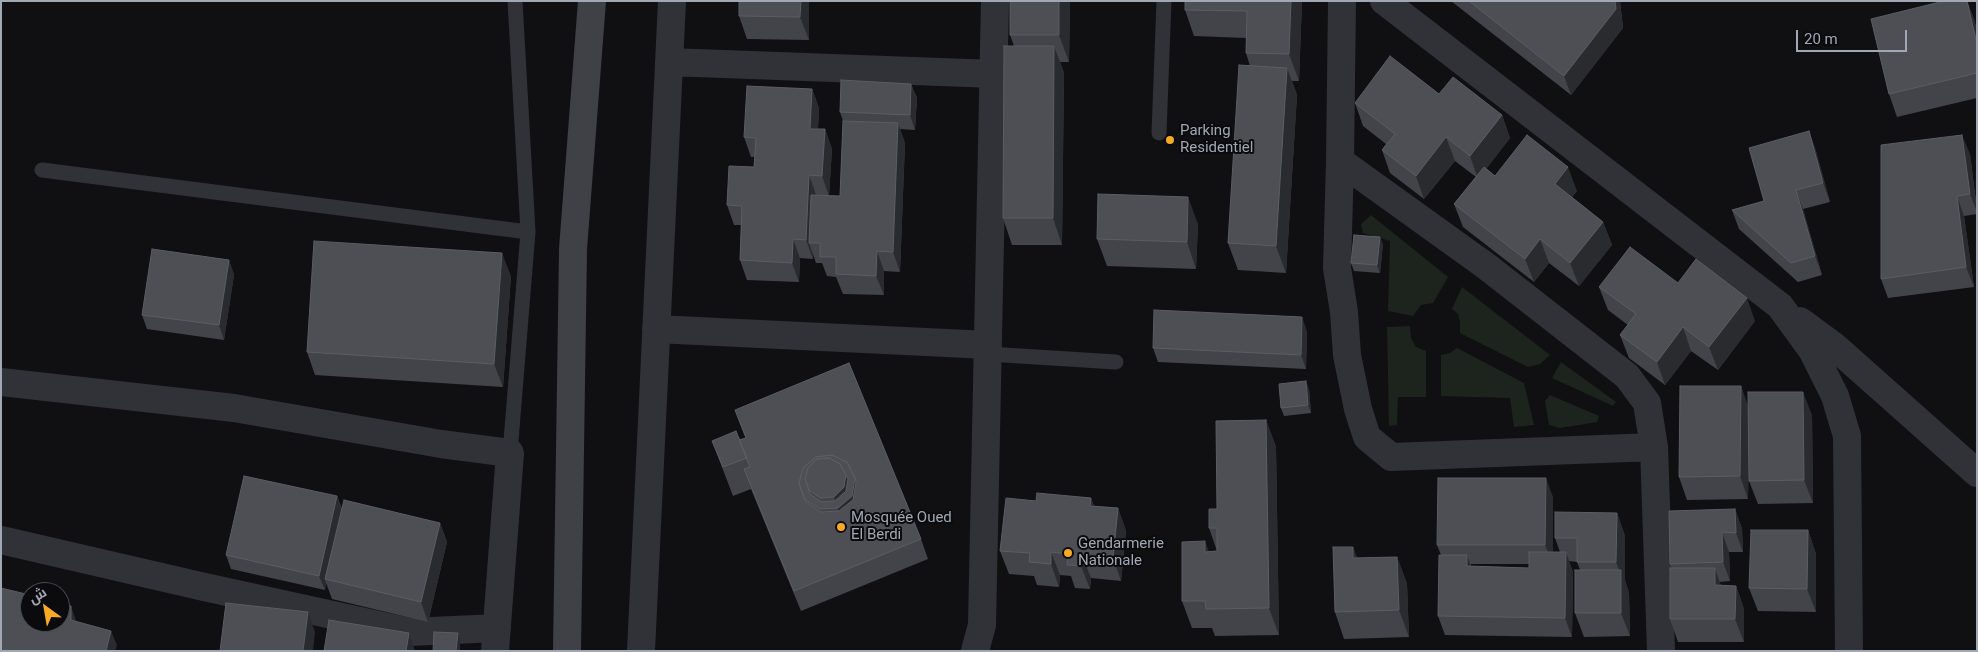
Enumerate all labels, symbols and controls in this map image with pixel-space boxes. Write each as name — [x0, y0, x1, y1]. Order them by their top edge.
scale bar — [1798, 20, 1909, 52]
text: 20 m — [1804, 30, 1838, 48]
place label: Parking Residentiel — [1180, 122, 1253, 157]
marker: Parking Residentiel — [1164, 134, 1176, 146]
place label: Mosquée Oued El Berdi — [851, 509, 952, 544]
marker: Mosquée Oued El Berdi — [835, 521, 847, 533]
place label: Gendarmerie Nationale — [1078, 535, 1164, 570]
marker: Gendarmerie Nationale — [1062, 547, 1074, 559]
north arrow — [20, 582, 70, 632]
text: ش — [26, 584, 49, 607]

